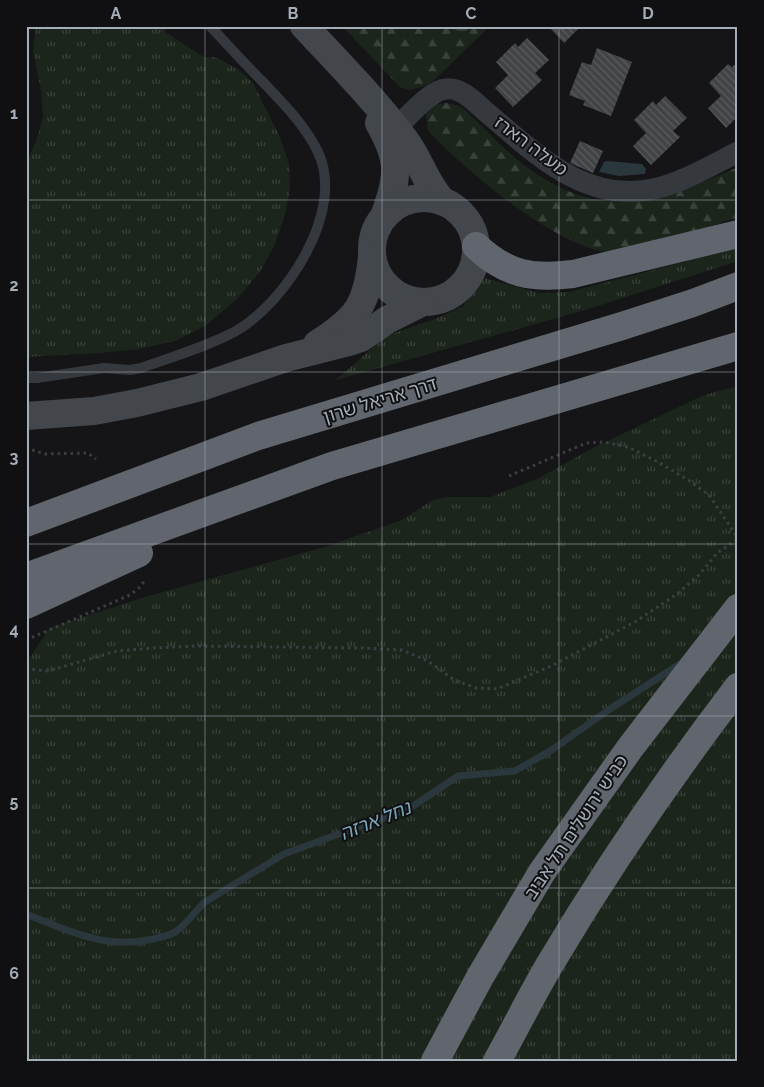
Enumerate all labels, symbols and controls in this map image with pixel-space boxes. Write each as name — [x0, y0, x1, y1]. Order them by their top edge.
text: A — [111, 4, 122, 23]
text: B — [288, 4, 299, 23]
text: C — [466, 4, 477, 23]
text: D — [642, 4, 654, 23]
text: 1 — [10, 104, 18, 123]
street label: מעלה הארז — [491, 111, 572, 180]
text: 2 — [9, 276, 19, 295]
street label: דרך אריאל שרון — [320, 372, 439, 427]
text: 3 — [10, 448, 19, 467]
text: 4 — [9, 620, 19, 639]
street label: כביש ירושלים תל אביב — [520, 751, 632, 903]
text: 5 — [10, 792, 19, 811]
water label: נחל ארזה — [336, 795, 415, 844]
text: 6 — [9, 964, 19, 983]

